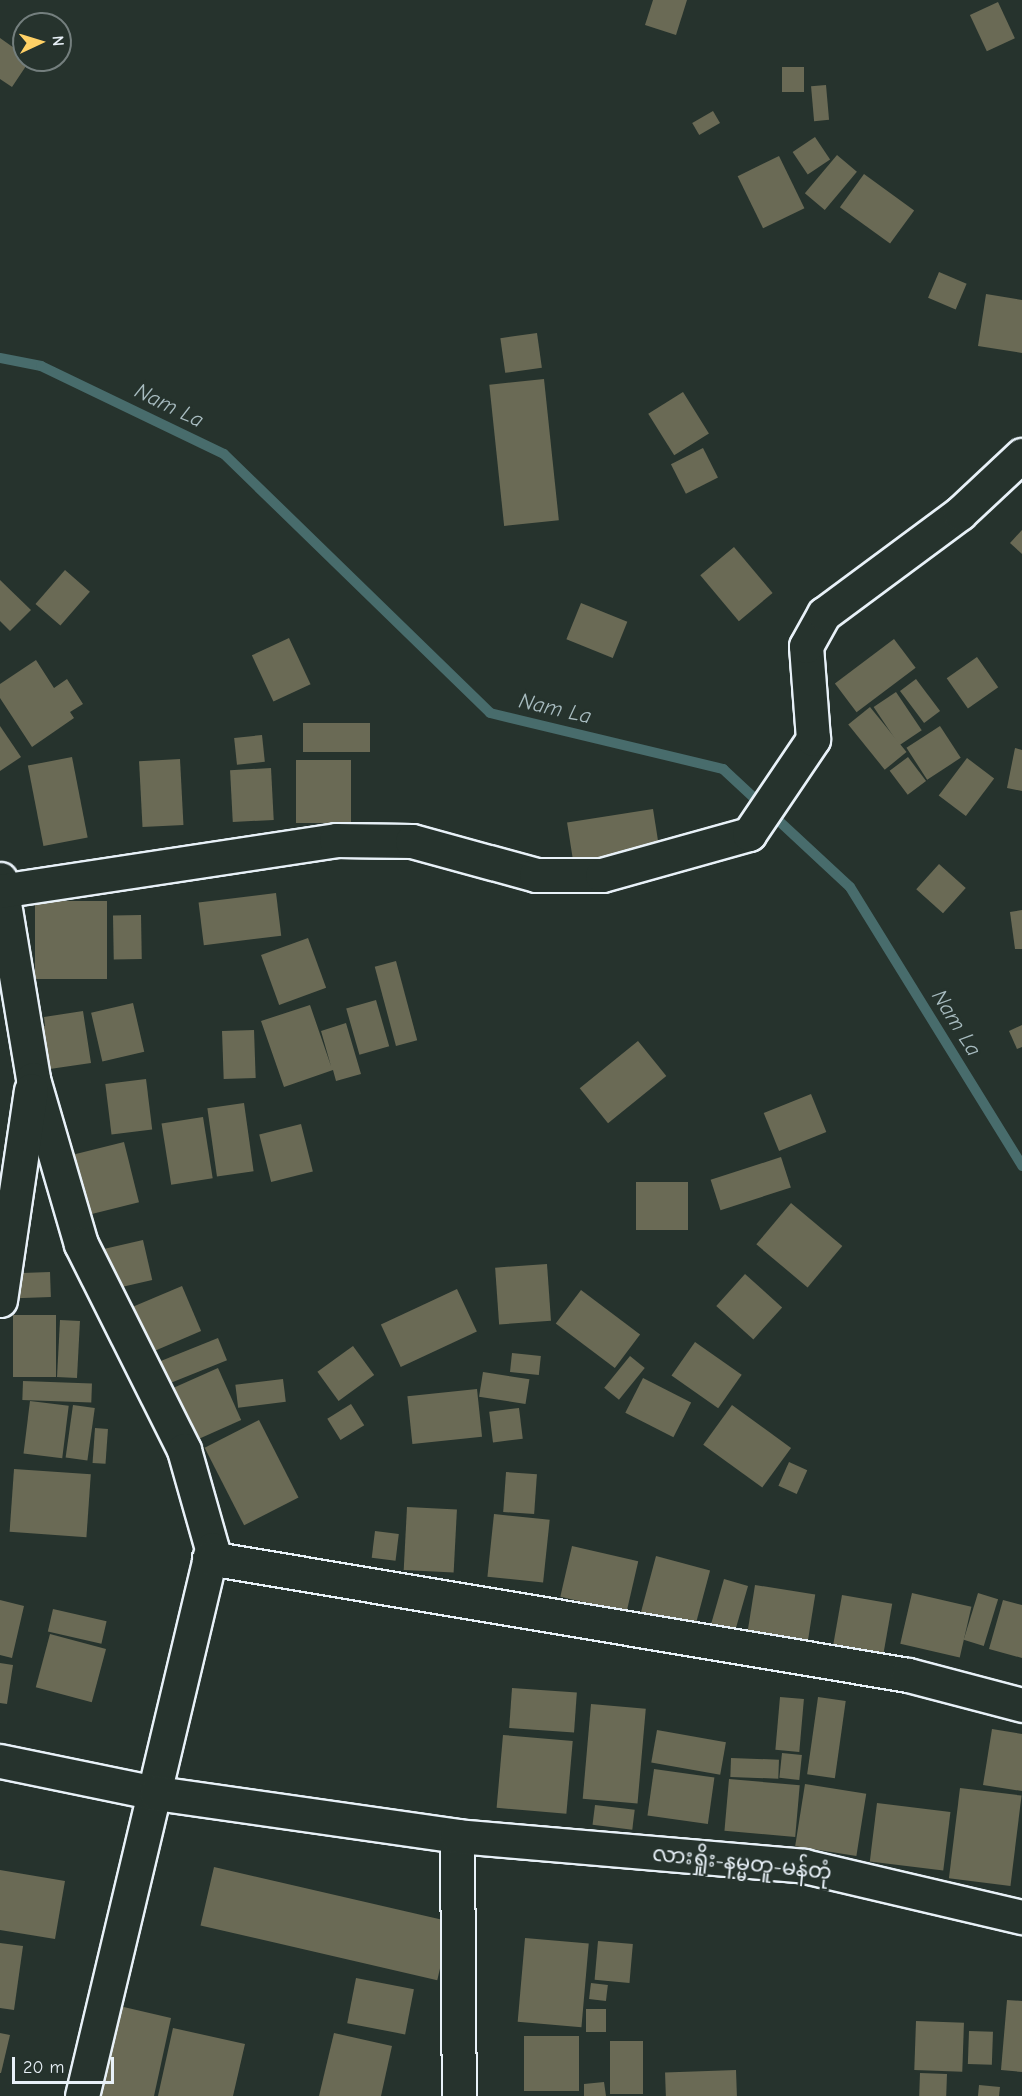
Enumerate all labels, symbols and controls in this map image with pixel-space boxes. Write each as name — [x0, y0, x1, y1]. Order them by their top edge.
north arrow — [12, 12, 72, 72]
text: N — [49, 35, 67, 47]
water label: Nam La — [130, 378, 208, 434]
water label: Nam La — [516, 688, 594, 730]
water label: Nam La — [925, 985, 987, 1061]
street label: လားရှိုး-နမ္မတူ-မန်တုံ — [651, 1841, 833, 1885]
scale bar — [15, 2045, 117, 2083]
text: 20 m — [23, 2057, 64, 2078]

